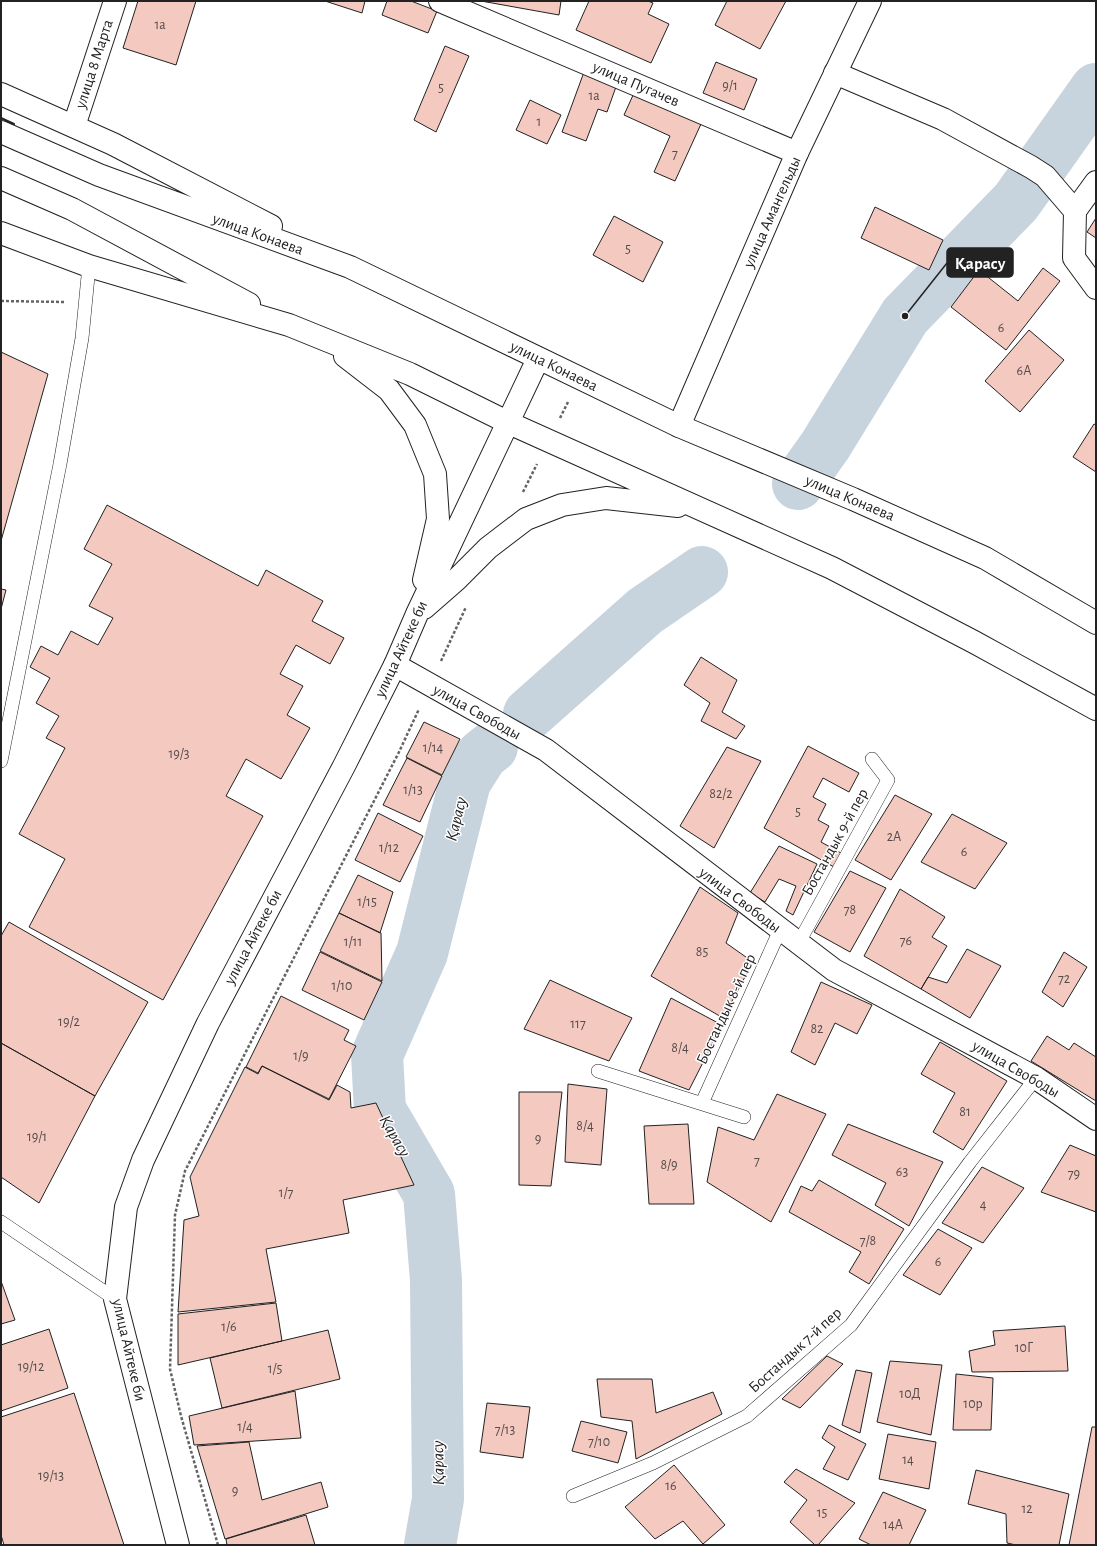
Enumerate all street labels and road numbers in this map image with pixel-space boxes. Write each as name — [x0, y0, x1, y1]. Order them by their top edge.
street label: улица 8 Марта — [72, 18, 117, 112]
street label: улица Пугачев — [589, 58, 682, 110]
street label: улица Амангельды — [740, 154, 805, 271]
street label: улица Конаева — [209, 210, 305, 259]
street label: улица Конаева — [506, 338, 600, 395]
street label: улица Конаева — [802, 472, 897, 525]
street label: улица Айтеке би — [371, 598, 431, 701]
street label: улица Свободы — [429, 681, 524, 744]
street label: Бостандык 9-й пер — [799, 786, 871, 898]
street label: улица Свободы — [695, 864, 784, 937]
street label: улица Айтеке би — [221, 887, 285, 988]
street label: Бостандык 8-й пер — [693, 951, 759, 1067]
street label: улица Свободы — [968, 1037, 1062, 1101]
street label: улица Айтеке би — [108, 1296, 149, 1403]
street label: Бостандык 7-й пер — [745, 1304, 845, 1396]

